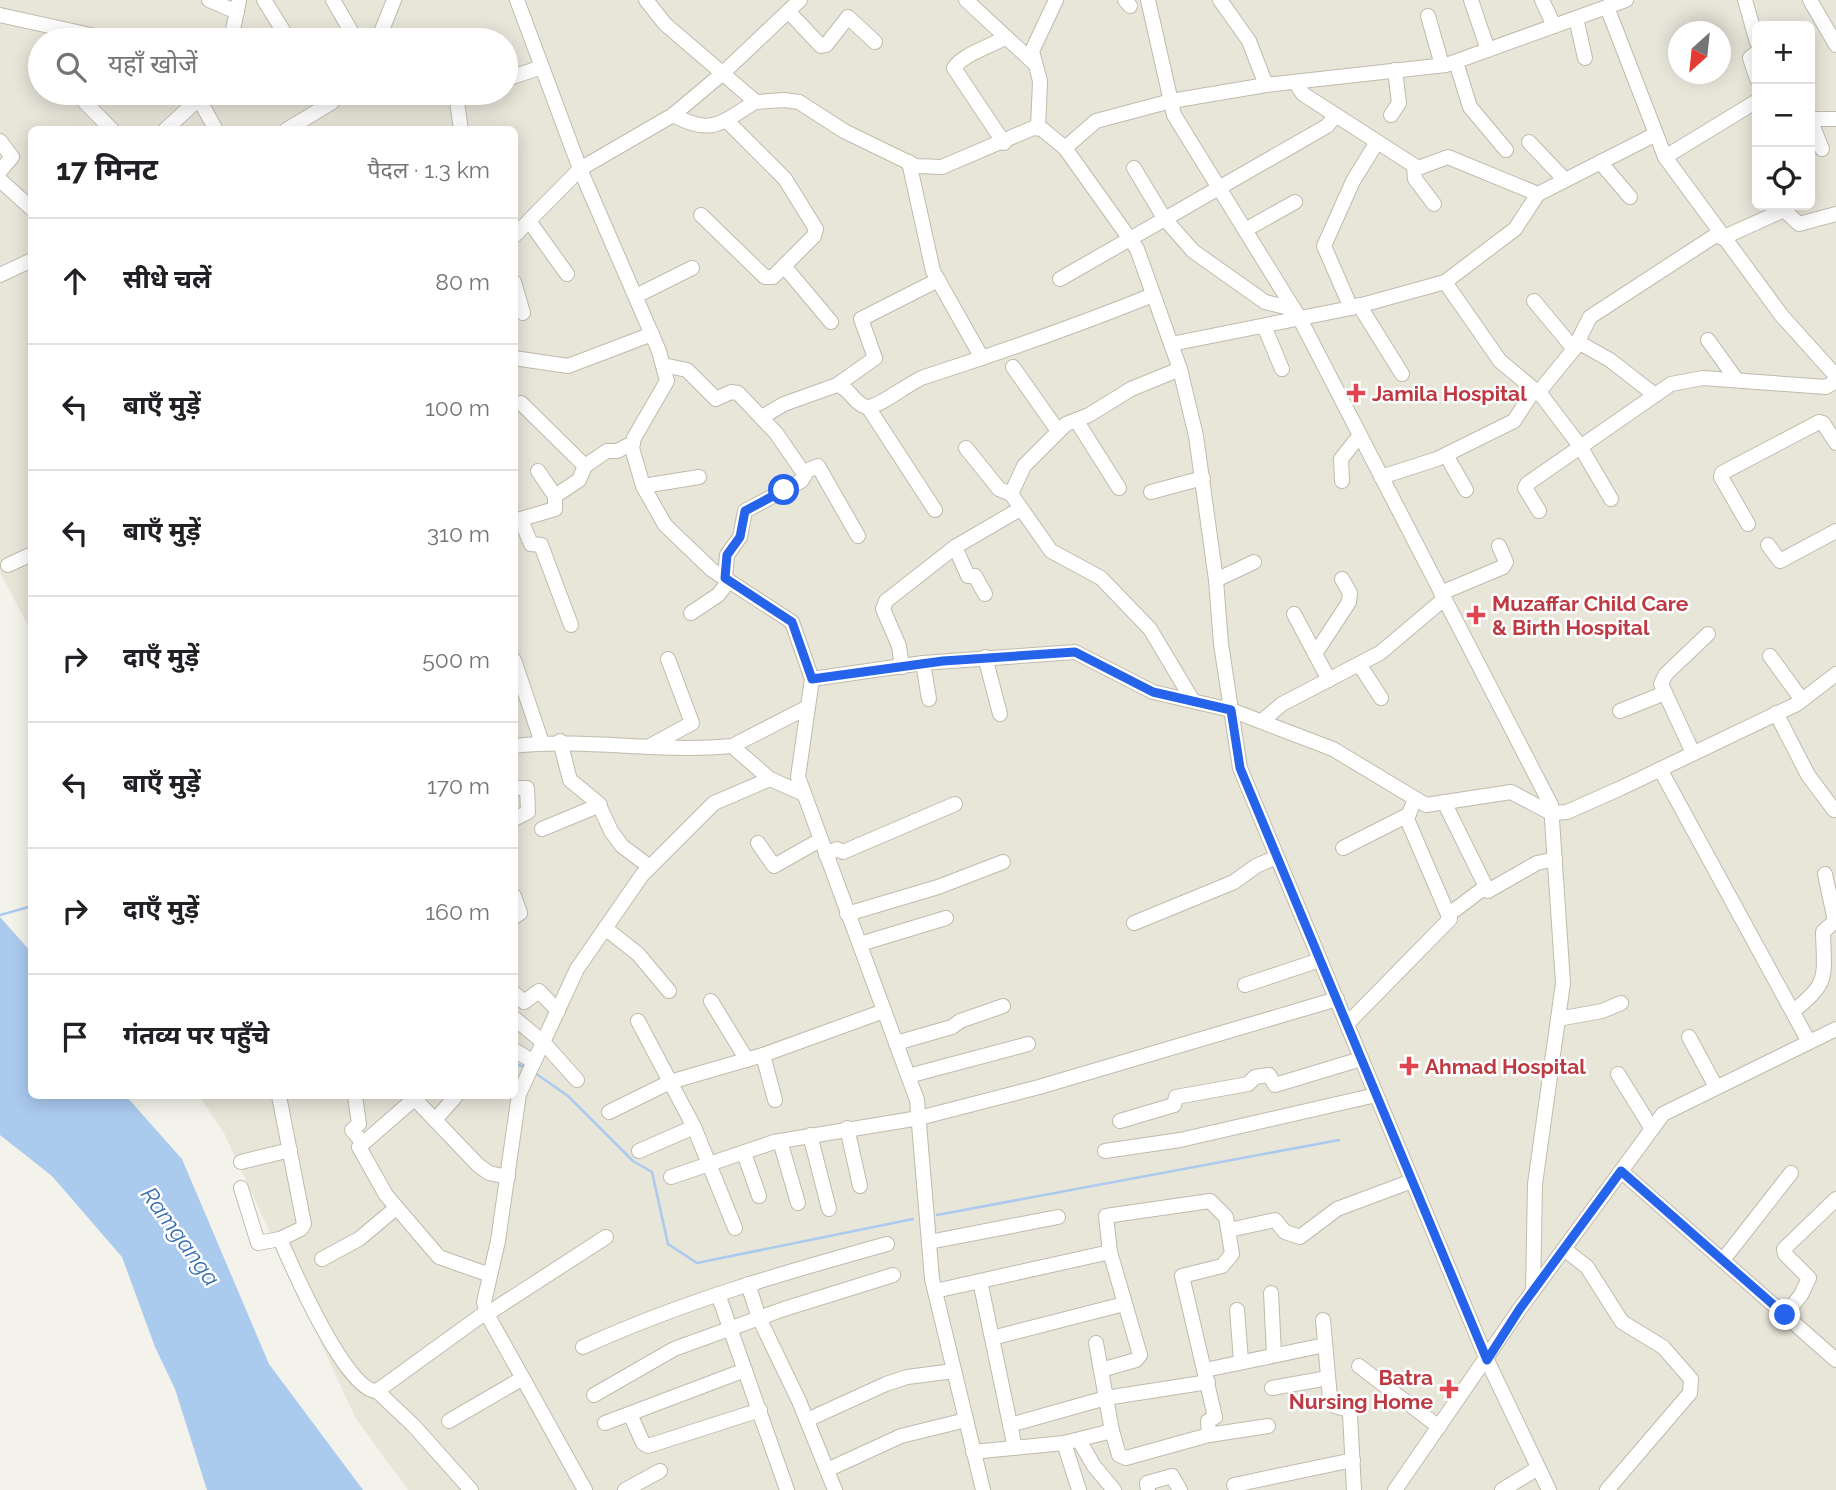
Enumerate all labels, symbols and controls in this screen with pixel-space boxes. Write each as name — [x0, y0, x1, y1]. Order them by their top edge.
north arrow — [1668, 21, 1731, 84]
map controls — [1752, 21, 1815, 210]
button: + — [1752, 21, 1815, 84]
search box — [28, 28, 518, 105]
icon: search — [52, 48, 90, 86]
text: यहाँ खोजें — [108, 49, 198, 79]
button: − — [1752, 84, 1815, 147]
button: locate — [1752, 147, 1815, 210]
text: 17 मिनट — [56, 152, 158, 187]
text: पैदल · 1.3 km — [367, 156, 490, 183]
icon: ahead — [56, 262, 94, 300]
text: सीधे चलें — [123, 264, 211, 294]
text: 80 m — [435, 268, 490, 295]
place label: Jamila Hospital — [1372, 381, 1527, 406]
marker: Jamila Hospital — [1346, 383, 1366, 403]
icon: left — [56, 388, 94, 426]
text: बाएँ मुड़ें — [123, 390, 201, 420]
text: 100 m — [425, 394, 490, 421]
route start — [768, 474, 799, 505]
icon: left — [56, 514, 94, 552]
text: बाएँ मुड़ें — [123, 516, 201, 546]
text: 310 m — [427, 520, 490, 547]
place label: Muzaffar Child Care & Birth Hospital — [1492, 591, 1689, 640]
marker: Muzaffar Child Care & Birth Hospital — [1466, 605, 1486, 625]
icon: right — [56, 640, 94, 678]
text: दाएँ मुड़ें — [123, 642, 199, 672]
text: 500 m — [422, 646, 490, 673]
icon: left — [56, 766, 94, 804]
text: बाएँ मुड़ें — [123, 768, 201, 798]
text: 170 m — [427, 772, 490, 799]
icon: right — [56, 892, 94, 930]
text: दाएँ मुड़ें — [123, 894, 199, 924]
text: 160 m — [425, 898, 490, 925]
icon: arrive — [56, 1018, 94, 1056]
text: गंतव्य पर पहुँचे — [123, 1020, 269, 1050]
place label: Ahmad Hospital — [1425, 1054, 1586, 1079]
marker: Ahmad Hospital — [1399, 1056, 1419, 1076]
water label: Ramganga — [136, 1181, 226, 1291]
route end — [1769, 1299, 1800, 1330]
place label: Batra Nursing Home — [1289, 1365, 1433, 1414]
marker: Batra Nursing Home — [1439, 1379, 1459, 1399]

